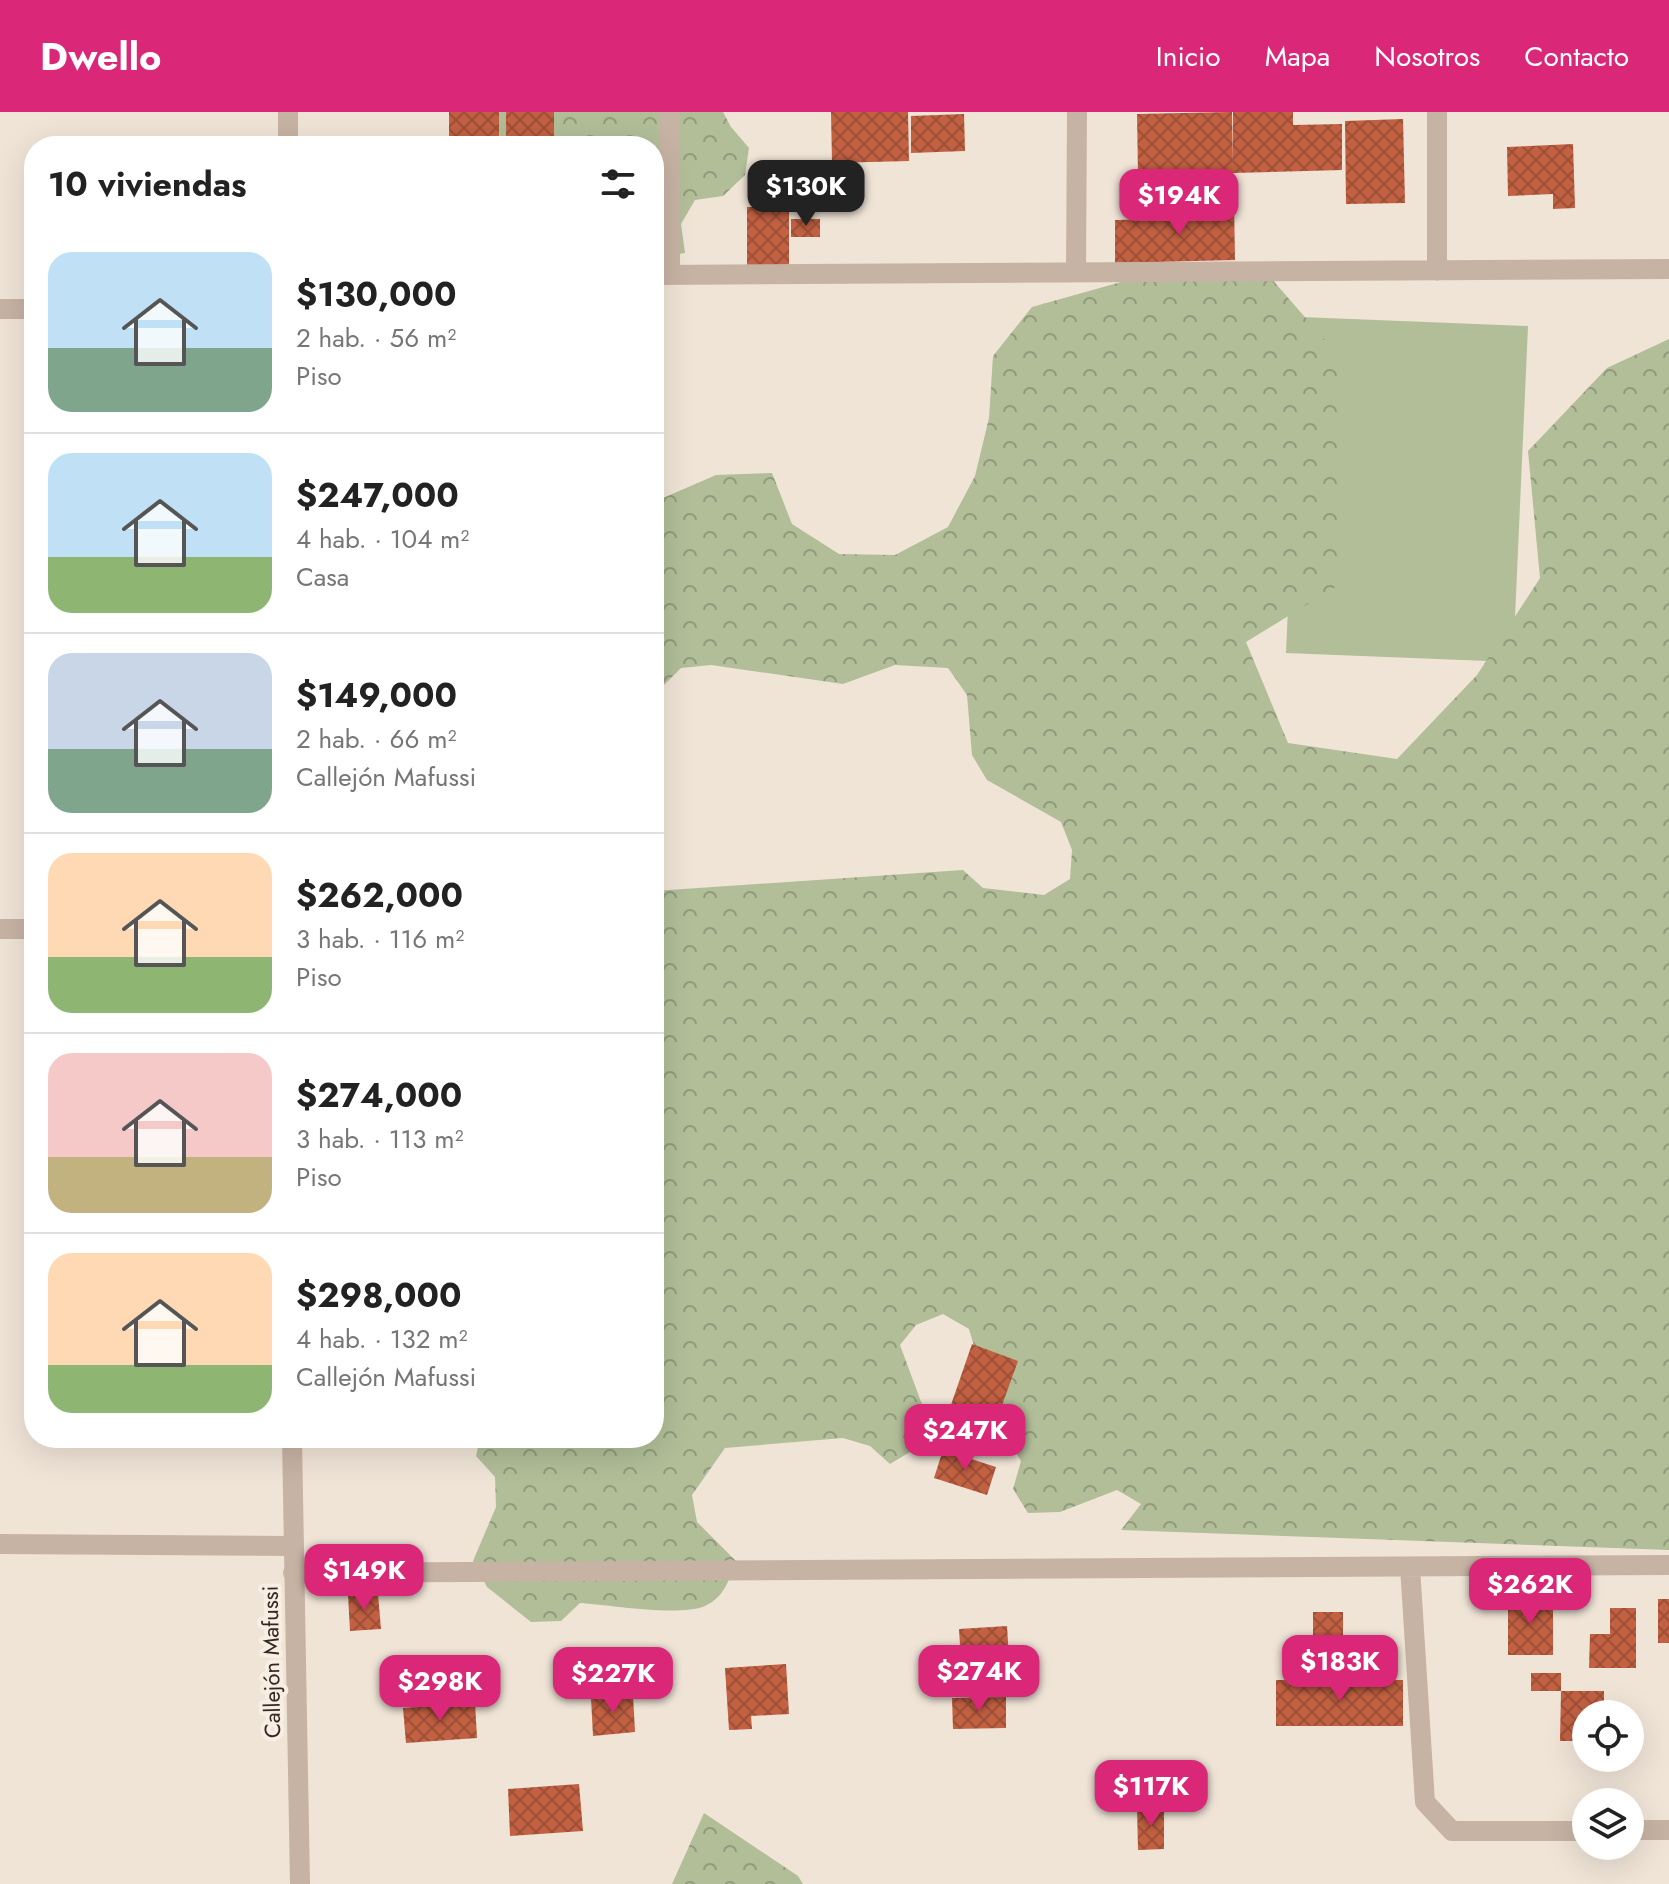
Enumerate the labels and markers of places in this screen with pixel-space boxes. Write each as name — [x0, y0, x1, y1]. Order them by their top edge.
pin: $130K — [750, 160, 862, 228]
pin: $194K — [1123, 169, 1235, 237]
pin: $247K — [909, 1404, 1021, 1472]
pin: $149K — [308, 1544, 420, 1612]
pin: $262K — [1474, 1558, 1586, 1626]
pin: $183K — [1284, 1635, 1396, 1703]
pin: $274K — [923, 1645, 1035, 1713]
pin: $227K — [557, 1647, 669, 1715]
pin: $298K — [384, 1655, 496, 1723]
pin: $117K — [1095, 1760, 1207, 1828]

